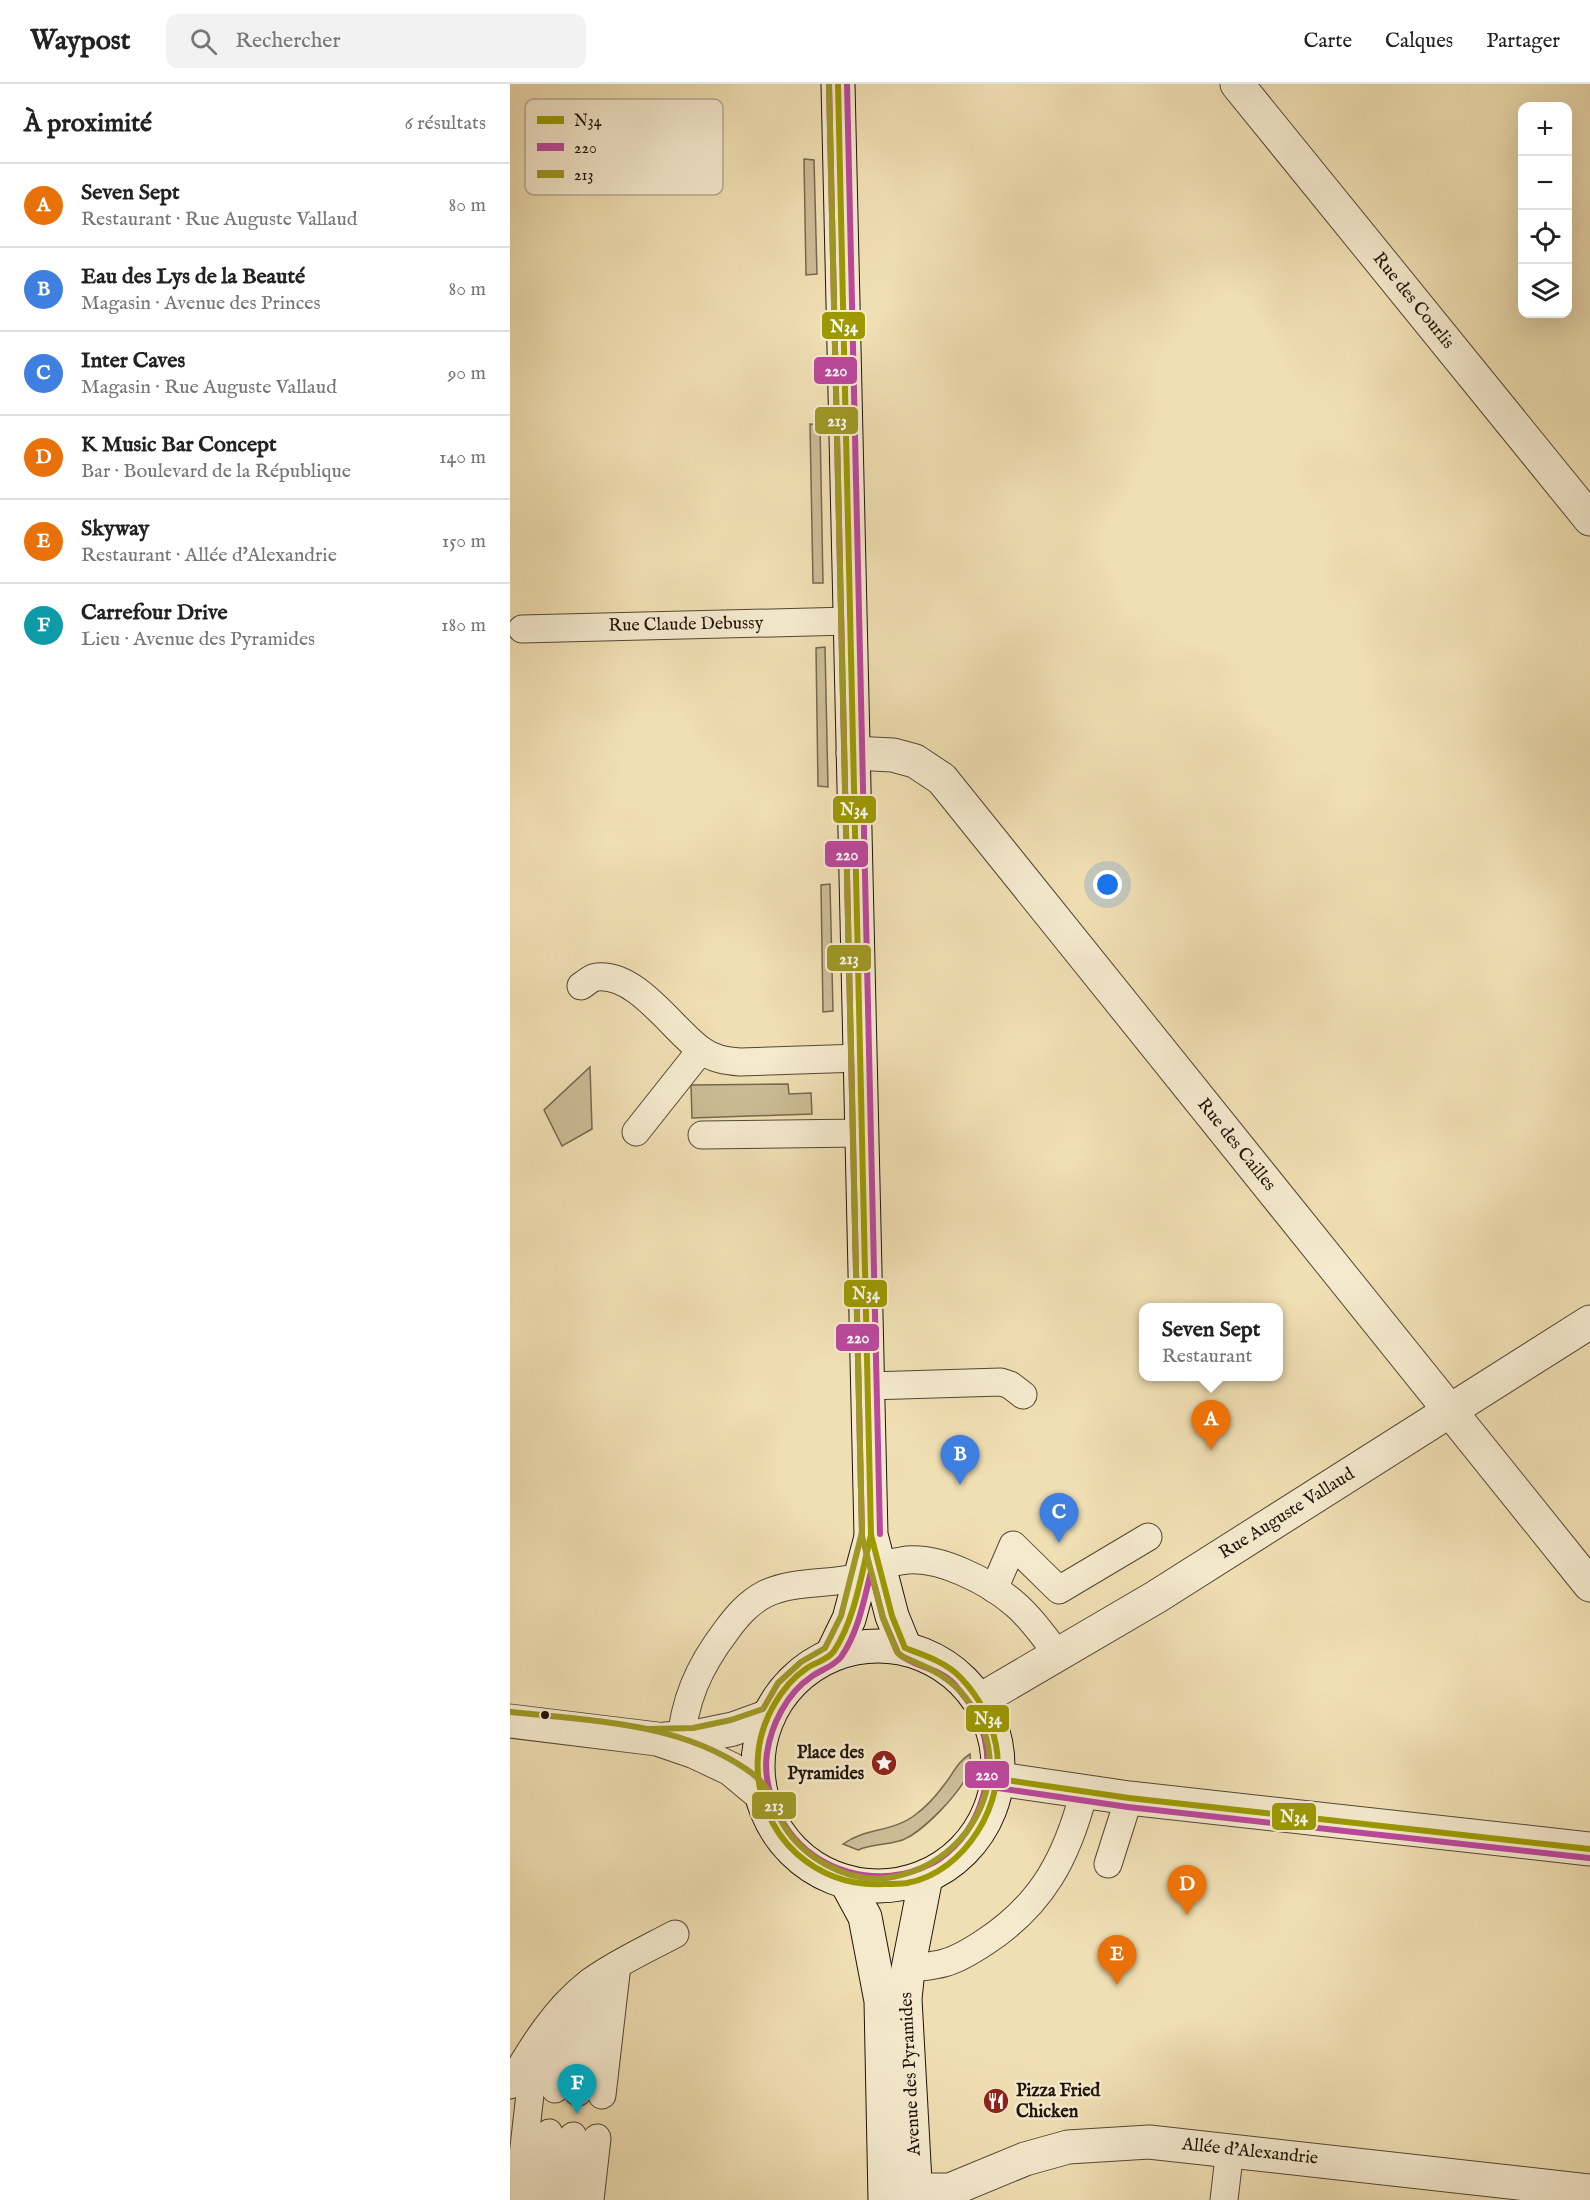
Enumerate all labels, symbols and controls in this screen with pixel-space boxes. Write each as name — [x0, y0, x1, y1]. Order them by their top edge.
search box — [166, 14, 586, 68]
text: Waypost — [30, 24, 130, 59]
icon: search — [187, 25, 220, 58]
text: Rechercher — [235, 27, 341, 55]
text: Carte — [1303, 28, 1352, 55]
text: Calques — [1385, 28, 1453, 55]
text: Partager — [1486, 28, 1560, 55]
legend — [525, 99, 723, 195]
map controls — [1518, 102, 1572, 318]
button: + — [1518, 102, 1572, 156]
text: À proximité — [24, 107, 152, 140]
text: 6 résultats — [404, 111, 486, 136]
text: N34 — [574, 112, 602, 132]
text: 220 — [574, 139, 597, 159]
button: − — [1518, 156, 1572, 210]
text: 213 — [574, 166, 593, 186]
text: Seven Sept — [81, 179, 180, 207]
text: A — [37, 193, 50, 218]
text: 80 m — [449, 193, 486, 218]
text: Restaurant · Rue Auguste Vallaud — [81, 207, 357, 232]
button: locate — [1518, 210, 1572, 264]
street label: Rue des Courlis — [1367, 248, 1459, 354]
text: Eau des Lys de la Beauté — [81, 263, 305, 291]
button: layers — [1518, 264, 1572, 318]
text: B — [37, 277, 50, 302]
text: 80 m — [449, 277, 486, 302]
text: Magasin · Avenue des Princes — [81, 291, 321, 316]
line badge: N34 — [821, 311, 866, 340]
text: N34 — [829, 318, 859, 338]
text: Inter Caves — [81, 347, 185, 375]
line badge: 220 — [813, 356, 858, 385]
text: C — [36, 361, 51, 386]
text: 90 m — [448, 361, 486, 386]
text: 220 — [825, 362, 848, 382]
text: Magasin · Rue Auguste Vallaud — [81, 375, 337, 400]
line badge: 213 — [814, 406, 859, 435]
text: 213 — [827, 412, 847, 432]
text: K Music Bar Concept — [81, 431, 277, 459]
text: D — [35, 445, 52, 470]
text: 140 m — [439, 445, 486, 470]
text: Bar · Boulevard de la République — [81, 459, 351, 484]
text: Skyway — [81, 515, 149, 543]
text: E — [37, 529, 50, 554]
text: 150 m — [442, 529, 486, 554]
text: Restaurant · Allée d'Alexandrie — [81, 543, 337, 568]
text: Carrefour Drive — [81, 599, 228, 627]
street label: Rue Claude Debussy — [608, 612, 764, 638]
text: F — [37, 613, 50, 638]
text: 180 m — [441, 613, 486, 638]
text: Lieu · Avenue des Pyramides — [81, 627, 315, 652]
line badge: N34 — [832, 795, 877, 824]
text: N34 — [839, 801, 869, 821]
line badge: 220 — [824, 840, 869, 868]
text: 220 — [836, 846, 859, 866]
your location — [1093, 870, 1122, 899]
line badge: 213 — [826, 944, 872, 972]
text: 213 — [839, 950, 859, 970]
street label: Rue des Cailles — [1191, 1094, 1281, 1196]
line badge: N34 — [843, 1279, 888, 1308]
text: N34 — [851, 1285, 881, 1305]
popup — [1139, 1303, 1283, 1381]
text: Seven Sept — [1162, 1316, 1260, 1344]
line badge: 220 — [835, 1323, 880, 1352]
text: 220 — [847, 1329, 870, 1349]
text: Restaurant — [1162, 1344, 1252, 1369]
pin: A — [1192, 1400, 1230, 1450]
pin: B — [940, 1436, 980, 1485]
street label: Rue Auguste Vallaud — [1215, 1463, 1359, 1565]
pin: C — [1040, 1494, 1078, 1543]
line badge: N34 — [965, 1704, 1010, 1733]
unlabelled marker — [539, 1709, 551, 1721]
text: N34 — [973, 1710, 1003, 1730]
place label: Place des Pyramides — [787, 1742, 865, 1786]
place icon: Place des Pyramides — [869, 1748, 899, 1778]
line badge: 220 — [964, 1760, 1010, 1789]
text: 220 — [976, 1766, 999, 1786]
line badge: 213 — [751, 1791, 797, 1820]
text: 213 — [764, 1797, 784, 1817]
line badge: N34 — [1271, 1802, 1317, 1831]
text: N34 — [1279, 1808, 1309, 1828]
pin: D — [1168, 1866, 1206, 1915]
pin: E — [1098, 1936, 1136, 1985]
street label: Avenue des Pyramides — [895, 1992, 927, 2157]
pin: F — [558, 2064, 596, 2114]
place label: Pizza Fried Chicken — [1016, 2080, 1100, 2124]
restaurant icon: Pizza Fried Chicken — [981, 2086, 1011, 2116]
street label: Allée d'Alexandrie — [1180, 2133, 1319, 2171]

